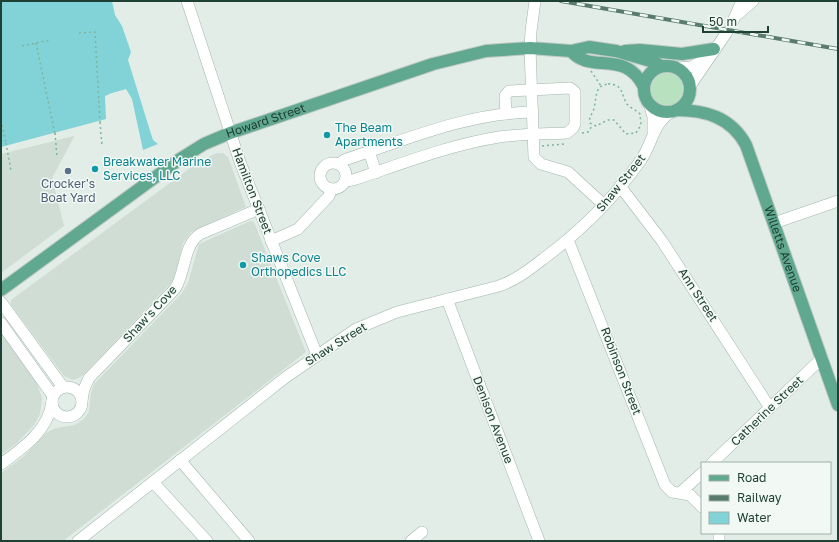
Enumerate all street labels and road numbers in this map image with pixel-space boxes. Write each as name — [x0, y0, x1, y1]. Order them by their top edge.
street label: Howard Street — [224, 100, 307, 141]
street label: Hamilton Street — [229, 146, 276, 236]
street label: Shaw Street — [593, 151, 649, 215]
street label: Willetts Avenue — [761, 204, 805, 294]
street label: Ann Street — [675, 265, 722, 325]
street label: Shaw's Cove — [119, 282, 180, 345]
street label: Shaw Street — [302, 319, 370, 368]
street label: Robinson Street — [598, 325, 645, 417]
street label: Catherine Street — [727, 372, 806, 449]
street label: Denison Avenue — [470, 374, 517, 466]

